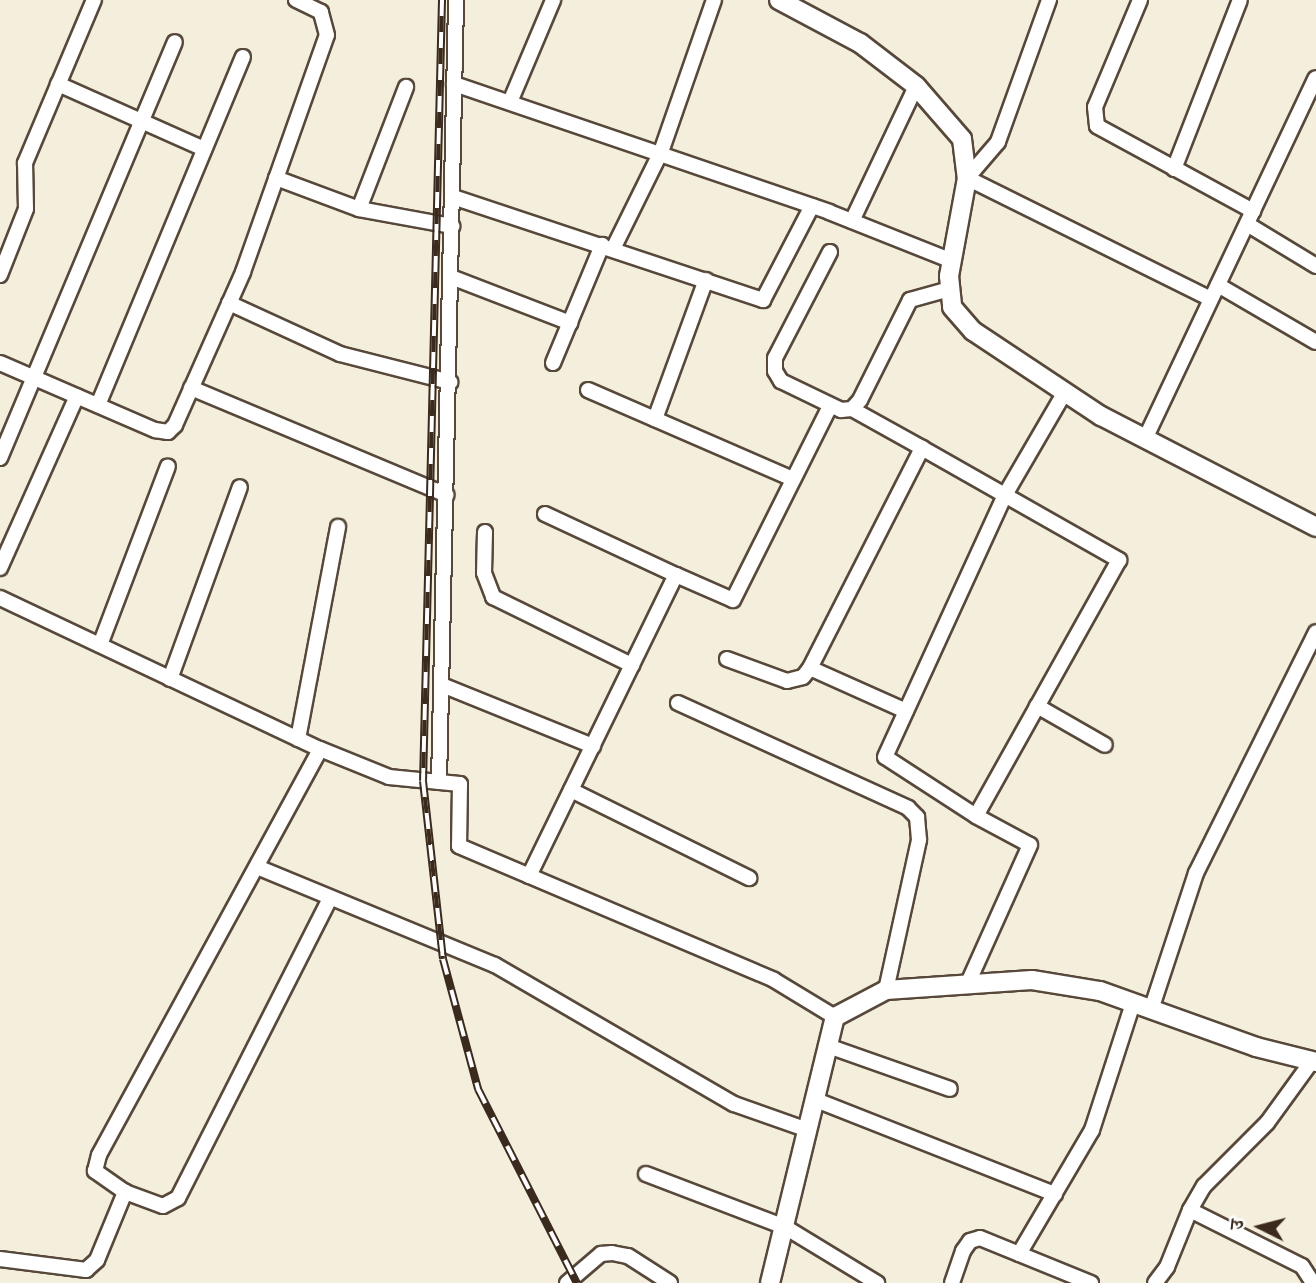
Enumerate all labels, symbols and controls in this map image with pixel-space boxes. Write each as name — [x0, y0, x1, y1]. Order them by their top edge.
north arrow — [1225, 1192, 1295, 1262]
text: उ — [1229, 1219, 1249, 1231]

